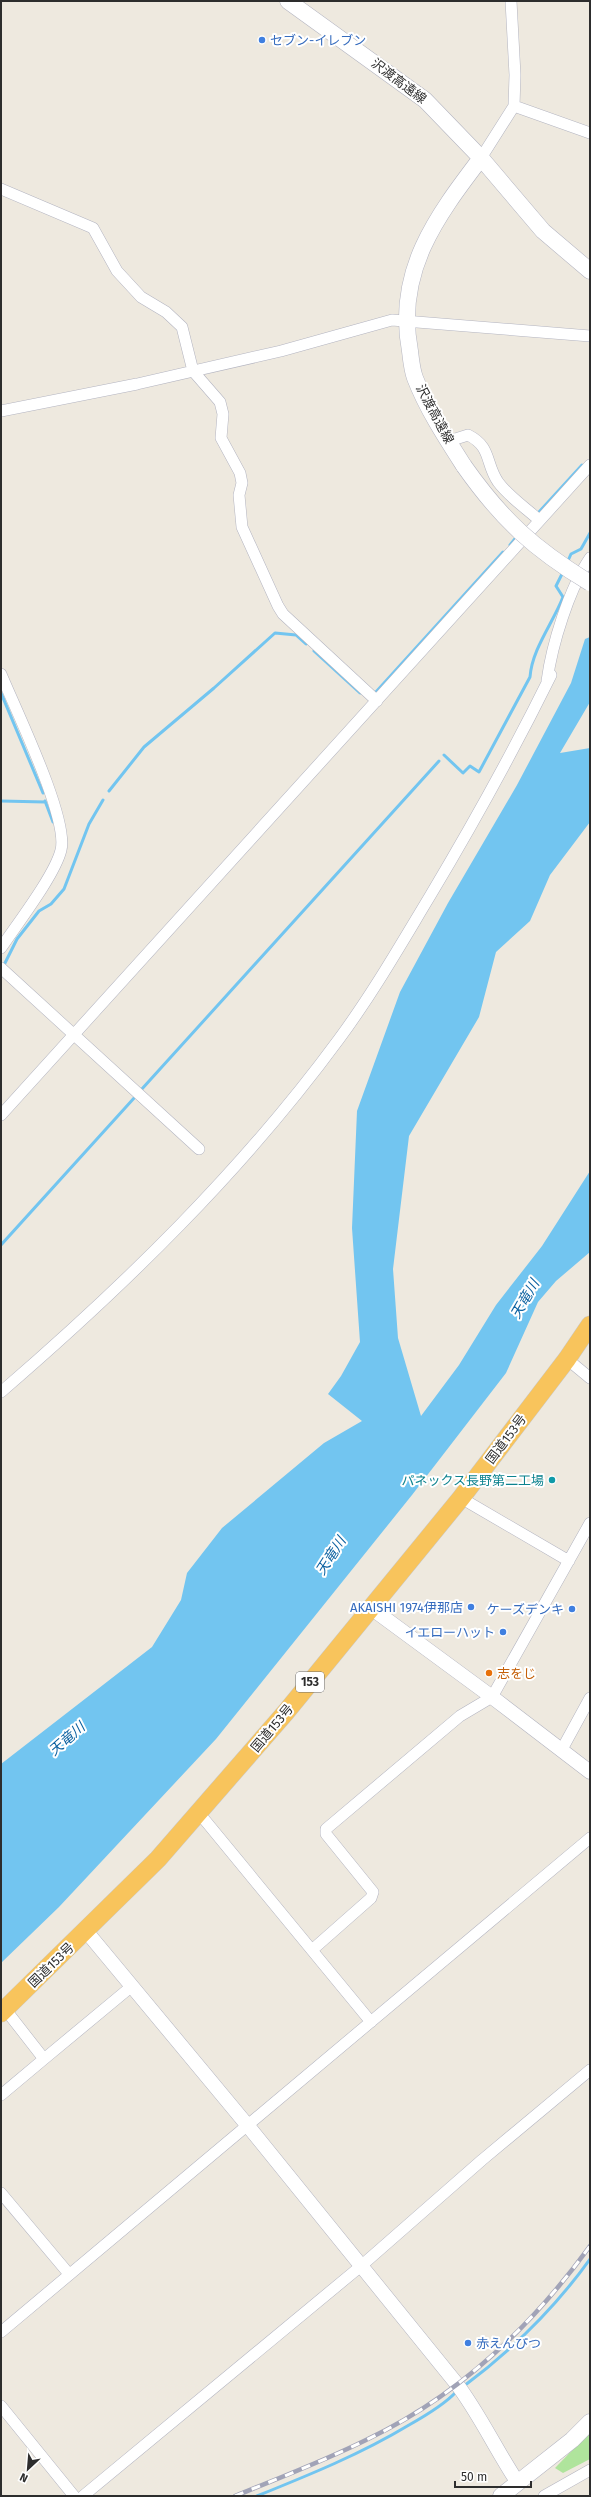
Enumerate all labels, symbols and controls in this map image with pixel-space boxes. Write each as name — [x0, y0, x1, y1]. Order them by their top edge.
place label: セブン-イレブン — [270, 33, 366, 48]
marker: セブン-イレブン — [257, 35, 267, 45]
street label: 沢渡高遠線 — [369, 55, 429, 107]
street label: 沢渡高遠線 — [413, 382, 457, 446]
water label: 天竜川 — [507, 1275, 544, 1321]
street label: 国道153号 — [483, 1412, 529, 1466]
place label: パネックス長野第二工場 — [401, 1473, 544, 1488]
marker: パネックス長野第二工場 — [547, 1475, 557, 1485]
water label: 天竜川 — [312, 1532, 351, 1578]
place label: AKAISHI 1974伊那店 — [350, 1600, 463, 1615]
marker: AKAISHI 1974伊那店 — [466, 1602, 476, 1612]
place label: ケーズデンキ — [487, 1602, 564, 1617]
marker: ケーズデンキ — [567, 1604, 577, 1614]
place label: イエローハット — [404, 1625, 495, 1640]
marker: イエローハット — [498, 1627, 508, 1637]
place label: 志をじ — [497, 1666, 536, 1681]
marker: 志をじ — [484, 1668, 494, 1678]
road number: 153 — [296, 1672, 324, 1692]
street label: 国道153号 — [248, 1701, 296, 1755]
water label: 天竜川 — [46, 1717, 90, 1759]
street label: 国道153号 — [25, 1940, 77, 1990]
place label: 赤えんぴつ — [476, 2336, 541, 2351]
marker: 赤えんぴつ — [463, 2338, 473, 2348]
north arrow — [8, 2449, 48, 2489]
scale bar — [455, 2463, 531, 2489]
text: N — [18, 2470, 30, 2485]
text: 50 m — [461, 2470, 487, 2484]

